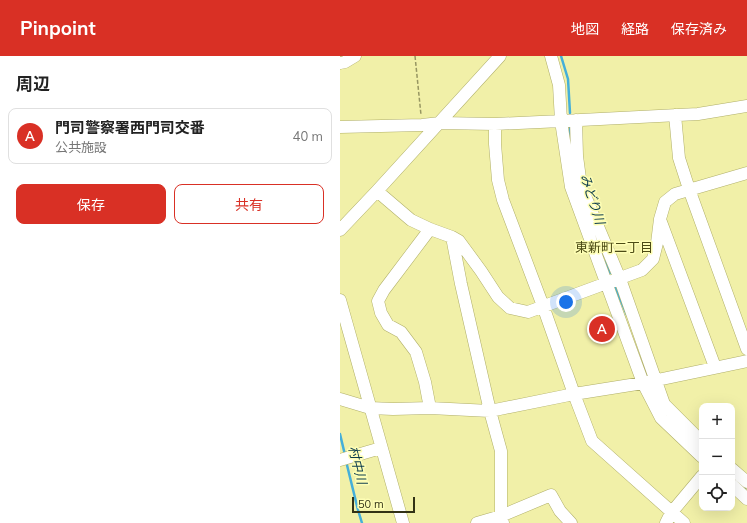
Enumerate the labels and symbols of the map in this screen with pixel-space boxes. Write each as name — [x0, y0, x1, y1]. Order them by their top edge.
water label: みどり川 — [577, 172, 609, 228]
district label: 東新町二丁目 — [575, 239, 653, 255]
your location — [556, 292, 576, 312]
pin: A — [589, 314, 615, 344]
water label: 村中川 — [346, 444, 371, 488]
scale bar — [352, 495, 415, 514]

